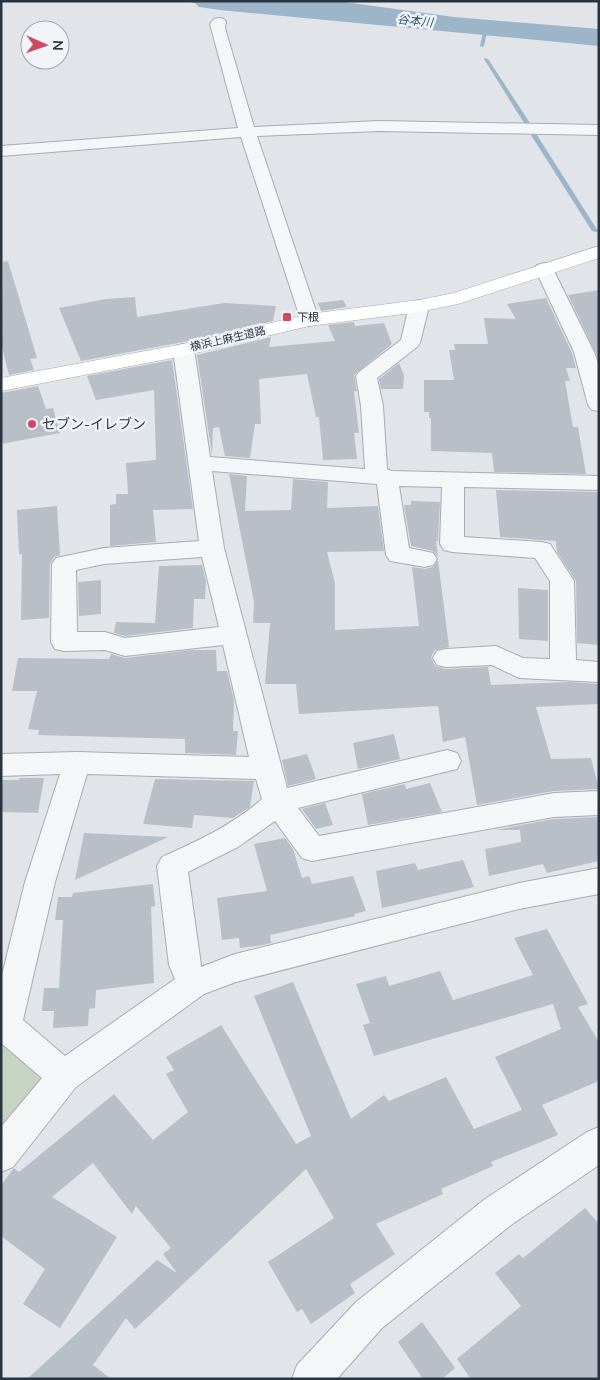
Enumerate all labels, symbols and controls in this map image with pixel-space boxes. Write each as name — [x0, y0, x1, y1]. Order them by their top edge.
water label: 谷本川 — [396, 11, 436, 31]
north arrow — [20, 20, 70, 70]
text: N — [48, 40, 67, 51]
place label: 下根 — [297, 310, 319, 325]
marker: 下根 — [281, 311, 293, 323]
street label: 横浜上麻生道路 — [189, 323, 267, 355]
place label: セブン-イレブン — [42, 415, 146, 434]
marker: セブン-イレブン — [26, 418, 38, 430]

